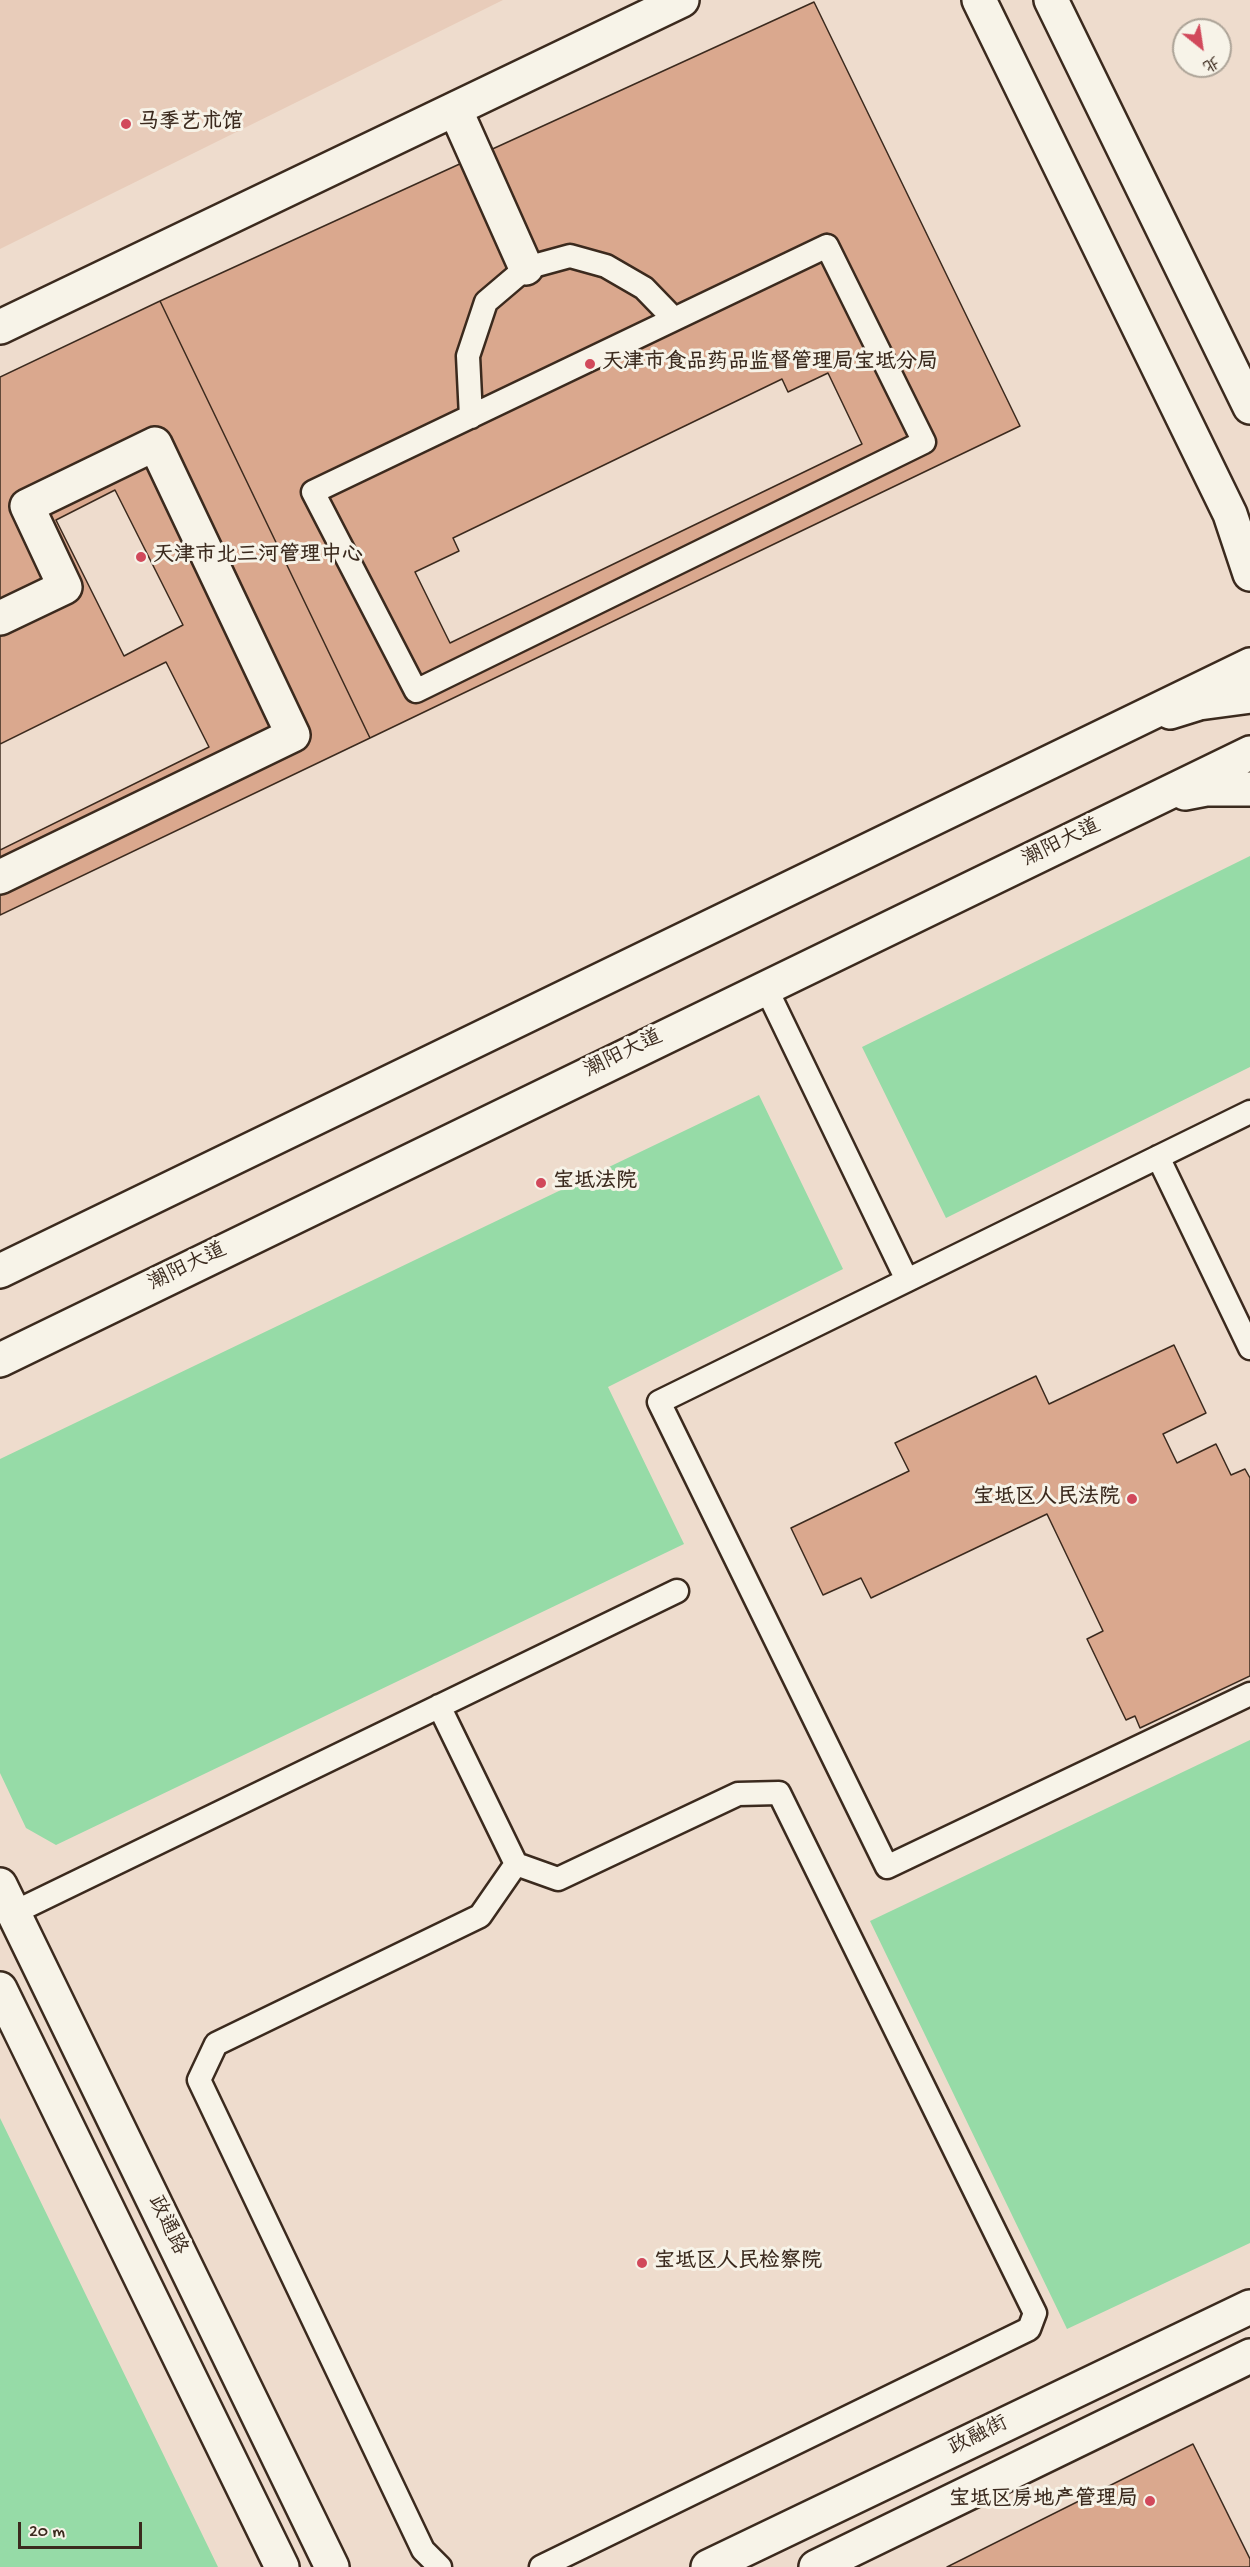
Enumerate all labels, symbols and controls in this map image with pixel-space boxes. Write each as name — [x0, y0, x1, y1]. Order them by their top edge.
north arrow — [1172, 18, 1232, 78]
text: 北 — [1199, 50, 1222, 75]
place label: 马季艺术馆 — [138, 111, 243, 137]
marker: 马季艺术馆 — [119, 117, 133, 131]
place label: 天津市食品药品监督管理局宝坻分局 — [602, 351, 938, 377]
marker: 天津市食品药品监督管理局宝坻分局 — [583, 357, 597, 371]
place label: 天津市北三河管理中心 — [153, 544, 363, 570]
marker: 天津市北三河管理中心 — [134, 550, 148, 564]
street label: 潮阳大道 — [1019, 814, 1105, 874]
street label: 潮阳大道 — [581, 1025, 667, 1085]
place label: 宝坻法院 — [553, 1170, 637, 1196]
marker: 宝坻法院 — [534, 1176, 548, 1190]
street label: 潮阳大道 — [145, 1238, 231, 1298]
place label: 宝坻区人民法院 — [973, 1486, 1120, 1512]
marker: 宝坻区人民法院 — [1125, 1492, 1139, 1506]
street label: 政通路 — [141, 2192, 191, 2260]
place label: 宝坻区人民检察院 — [654, 2250, 822, 2276]
marker: 宝坻区人民检察院 — [635, 2256, 649, 2270]
street label: 政融街 — [945, 2412, 1013, 2462]
place label: 宝坻区房地产管理局 — [949, 2488, 1138, 2514]
marker: 宝坻区房地产管理局 — [1143, 2494, 1157, 2508]
scale bar — [21, 2510, 146, 2548]
text: 20 m — [29, 2522, 65, 2543]

